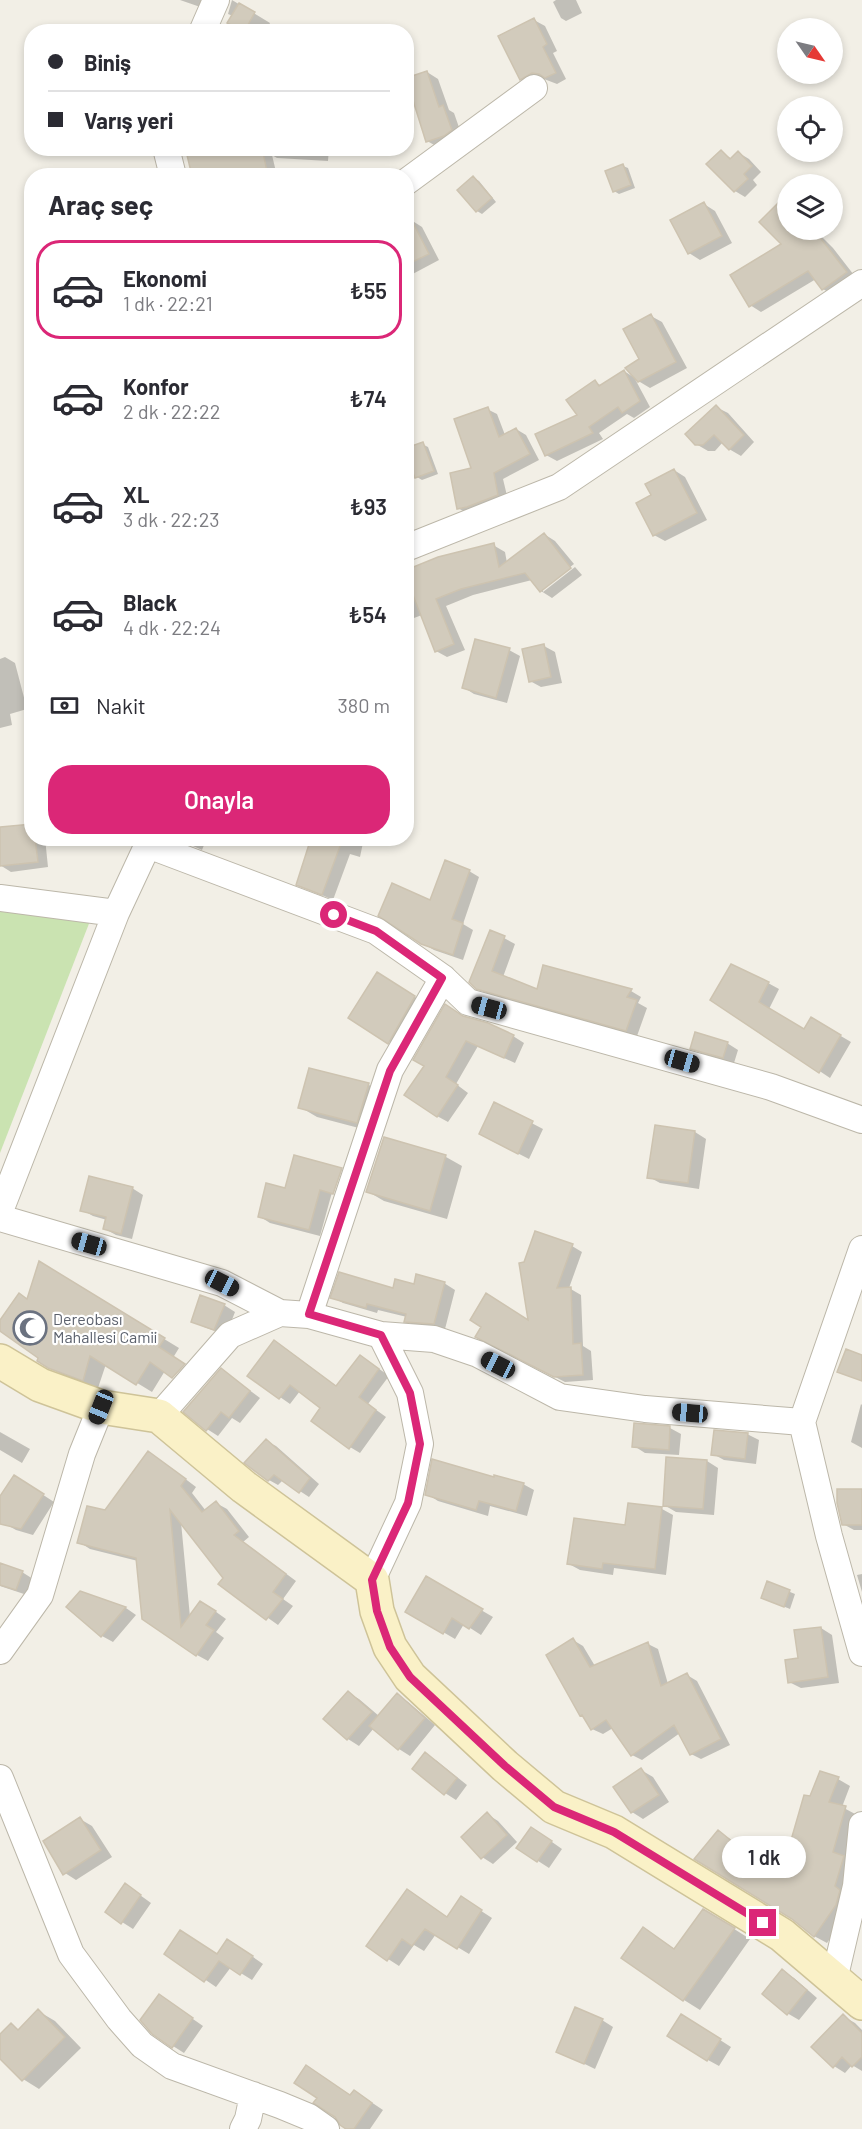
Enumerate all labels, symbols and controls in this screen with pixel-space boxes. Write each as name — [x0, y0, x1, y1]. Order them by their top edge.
north arrow — [777, 18, 843, 84]
map controls — [777, 18, 843, 240]
text: Biniş — [84, 49, 131, 75]
button: locate — [777, 96, 843, 162]
text: Varış yeri — [84, 107, 173, 133]
button: layers — [777, 174, 843, 240]
text: Araç seç — [48, 188, 153, 220]
icon: car — [51, 263, 105, 317]
text: Ekonomi — [123, 265, 207, 291]
text: ₺55 — [350, 277, 387, 303]
text: 1 dk · 22:21 — [123, 291, 213, 315]
icon: car — [51, 371, 105, 425]
text: Konfor — [123, 373, 189, 399]
text: ₺74 — [349, 385, 387, 411]
text: 2 dk · 22:22 — [123, 399, 221, 423]
icon: car — [51, 479, 105, 533]
text: XL — [123, 481, 149, 507]
text: ₺93 — [350, 493, 387, 519]
text: 3 dk · 22:23 — [123, 507, 220, 531]
icon: car — [51, 587, 105, 641]
text: Black — [123, 589, 177, 615]
text: ₺54 — [348, 601, 387, 627]
text: 4 dk · 22:24 — [123, 615, 221, 639]
icon: cash — [48, 689, 81, 722]
text: Nakit — [96, 692, 146, 718]
text: 380 m — [337, 693, 390, 717]
button: Onayla — [48, 765, 390, 834]
route start — [320, 901, 347, 928]
car — [469, 995, 509, 1021]
car — [662, 1047, 702, 1075]
car — [69, 1230, 109, 1258]
car — [202, 1267, 242, 1299]
place label: Dereobası Mahallesi Camii — [53, 1309, 157, 1346]
mosque icon: Dereobası Mahallesi Camii — [12, 1310, 48, 1346]
car — [478, 1349, 518, 1381]
car — [86, 1387, 116, 1427]
car — [671, 1402, 709, 1424]
callout: 1 dk — [721, 1836, 805, 1878]
text: 1 dk — [748, 1845, 780, 1869]
route end — [749, 1909, 776, 1936]

